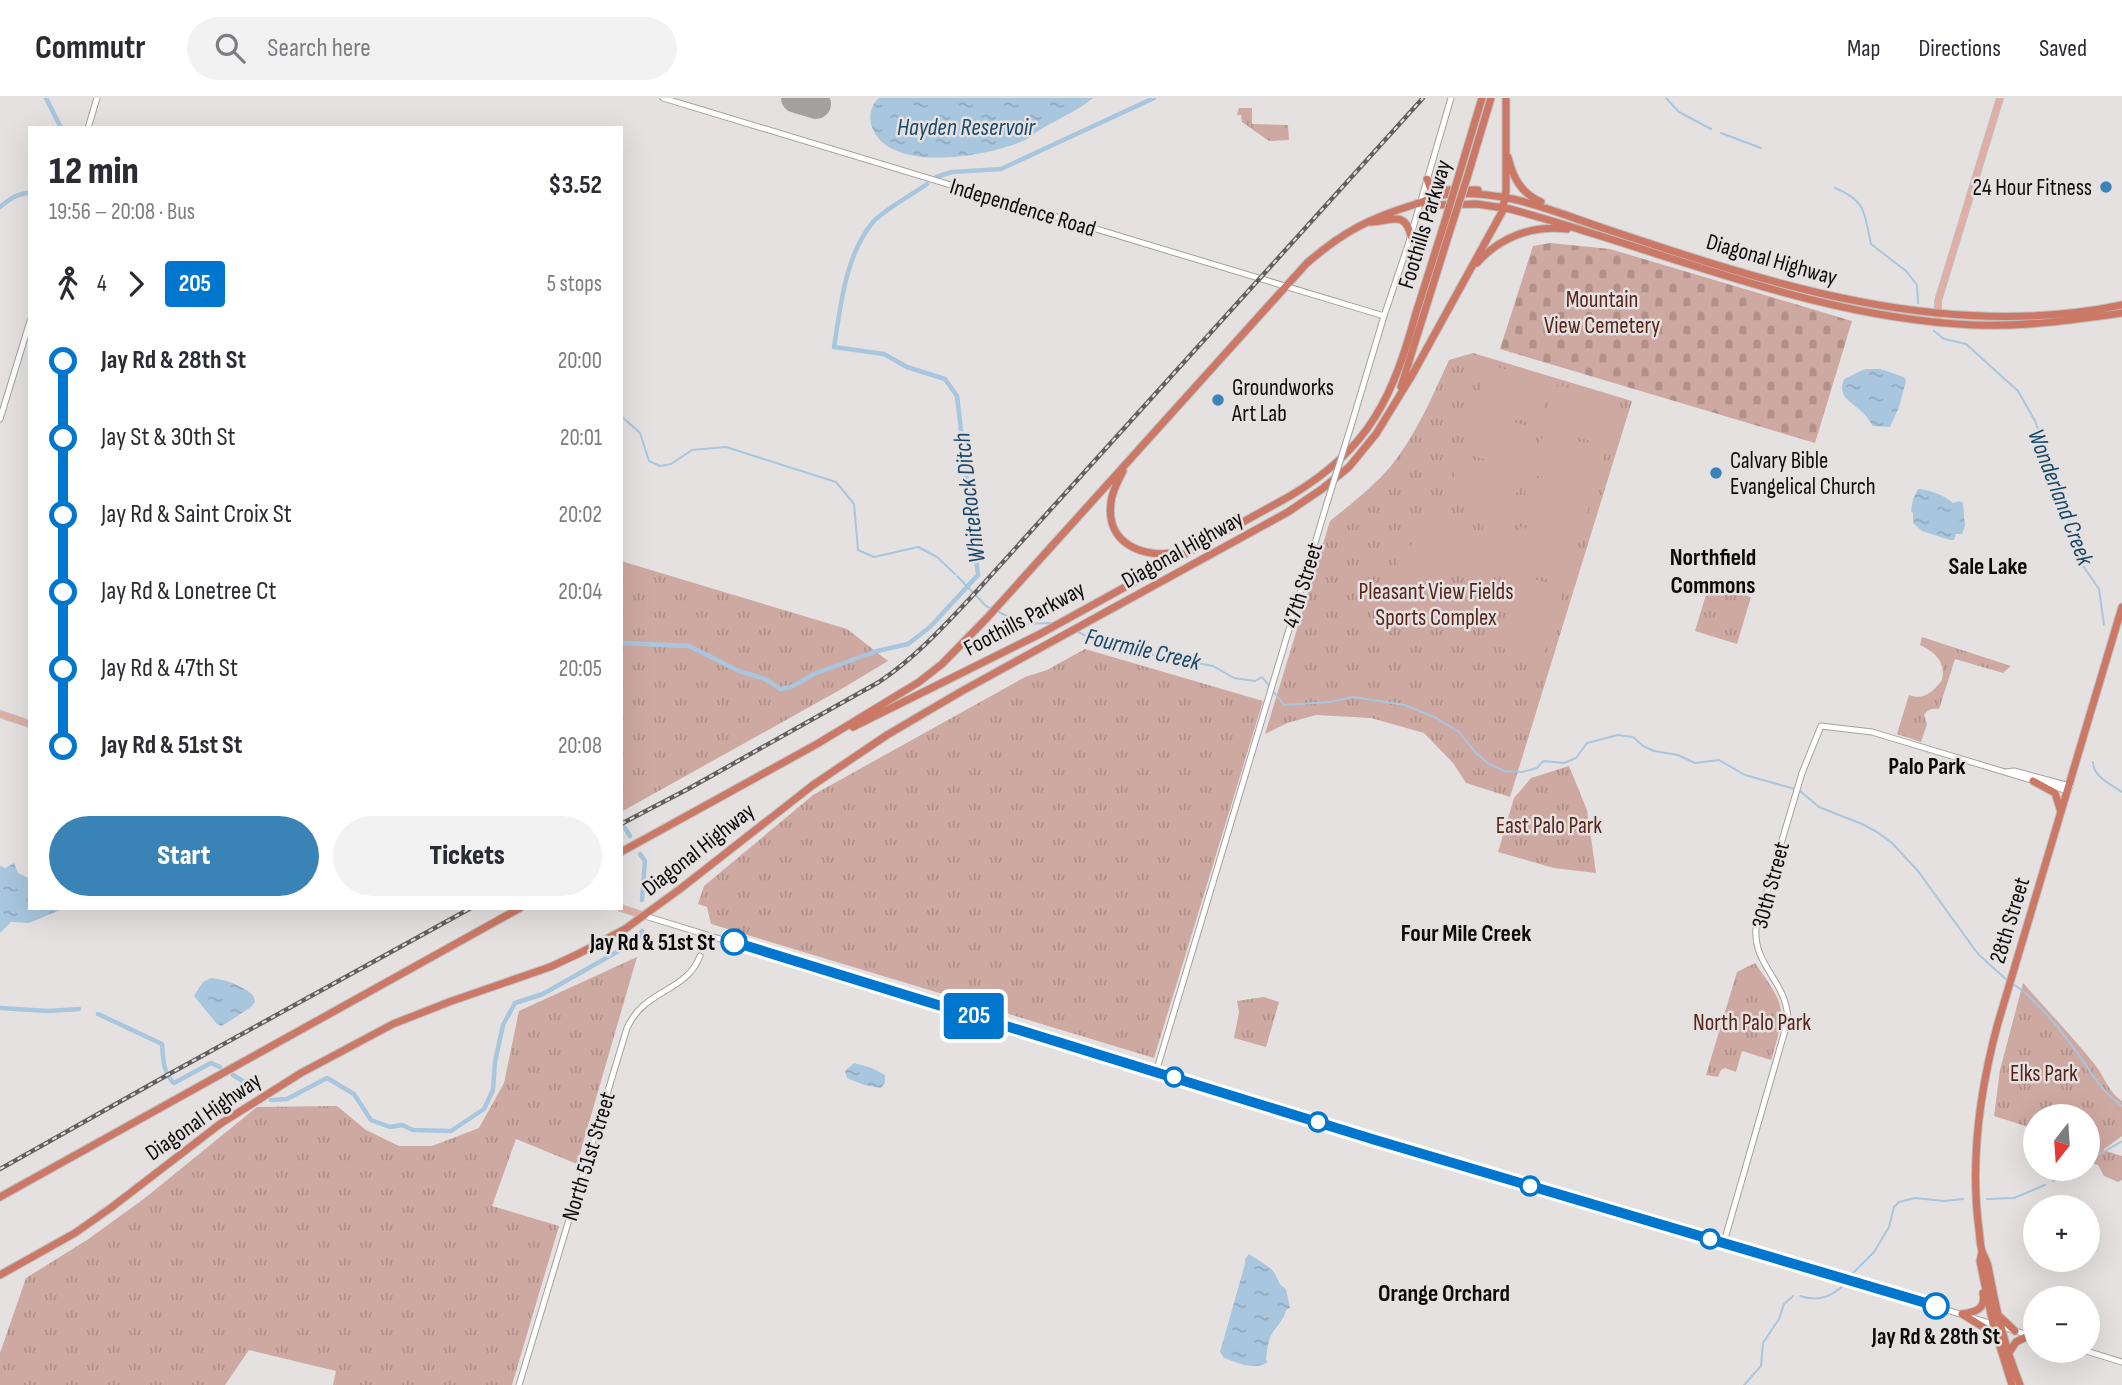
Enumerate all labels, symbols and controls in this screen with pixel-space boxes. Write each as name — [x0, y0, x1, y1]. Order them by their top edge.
search box — [187, 17, 677, 80]
text: Commutr — [35, 28, 145, 68]
icon: search — [211, 29, 249, 67]
text: Search here — [267, 33, 371, 64]
text: Map — [1847, 34, 1880, 63]
text: Directions — [1918, 34, 2001, 63]
text: Saved — [2039, 34, 2087, 63]
water label: Hayden Reservoir — [897, 113, 1036, 142]
text: 12 min — [49, 149, 139, 194]
street label: Foothills Parkway — [1392, 157, 1458, 292]
text: $3.52 — [548, 170, 602, 201]
street label: Independence Road — [946, 173, 1099, 243]
place label: 24 Hour Fitness — [1973, 174, 2092, 202]
marker: 24 Hour Fitness — [2098, 179, 2114, 195]
text: 19:56 – 20:08 · Bus — [49, 198, 195, 226]
street label: Diagonal Highway — [1703, 228, 1841, 292]
icon: walk — [49, 265, 87, 303]
icon: forward — [117, 265, 155, 303]
text: 205 — [179, 269, 211, 298]
text: 4 — [97, 270, 107, 298]
text: 5 stops — [547, 270, 602, 298]
park label: Mountain View Cemetery — [1544, 286, 1660, 340]
text: Jay Rd & 28th St — [101, 345, 246, 376]
text: 20:00 — [558, 347, 602, 375]
place label: Groundworks Art Lab — [1231, 374, 1334, 428]
marker: Groundworks Art Lab — [1210, 392, 1226, 408]
text: Jay St & 30th St — [101, 422, 236, 453]
text: 20:01 — [560, 424, 602, 452]
water label: Wonderland Creek — [2021, 425, 2100, 570]
water label: WhiteRock Ditch — [947, 431, 992, 565]
place label: Calvary Bible Evangelical Church — [1730, 447, 1876, 501]
marker: Calvary Bible Evangelical Church — [1708, 465, 1724, 481]
text: Jay Rd & Saint Croix St — [101, 499, 292, 530]
text: 20:02 — [558, 501, 602, 529]
street label: Diagonal Highway — [1117, 505, 1248, 595]
street label: 47th Street — [1277, 539, 1329, 631]
district label: Northfield Commons — [1670, 543, 1756, 600]
district label: Sale Lake — [1949, 552, 2027, 581]
street label: Foothills Parkway — [959, 575, 1090, 662]
text: Jay Rd & Lonetree Ct — [101, 576, 276, 607]
text: 20:04 — [558, 578, 602, 606]
park label: Pleasant View Fields Sports Complex — [1359, 578, 1513, 632]
water label: Fourmile Creek — [1083, 622, 1204, 677]
text: Jay Rd & 47th St — [101, 653, 238, 684]
text: 20:05 — [559, 655, 602, 683]
text: Jay Rd & 51st St — [101, 730, 242, 761]
text: 20:08 — [558, 732, 602, 760]
district label: Palo Park — [1888, 752, 1966, 781]
street label: Diagonal Highway — [637, 797, 760, 902]
park label: East Palo Park — [1496, 812, 1602, 840]
button: Start — [49, 816, 319, 896]
button: Tickets — [333, 816, 602, 896]
street label: 30th Street — [1746, 839, 1796, 932]
street label: 28th Street — [1984, 874, 2036, 967]
district label: Four Mile Creek — [1401, 919, 1531, 948]
place label: Jay Rd & 51st St — [589, 929, 715, 957]
marker: Jay Rd & 51st St — [721, 929, 747, 955]
line badge: 205 — [934, 993, 1014, 1039]
text: 205 — [958, 1001, 990, 1030]
park label: North Palo Park — [1693, 1009, 1811, 1037]
park label: Elks Park — [2010, 1060, 2078, 1088]
street label: Diagonal Highway — [140, 1067, 267, 1167]
unlabelled marker — [1164, 1067, 1184, 1087]
street label: North 51st Street — [556, 1088, 622, 1224]
north arrow — [2023, 1104, 2100, 1181]
map controls — [2023, 1104, 2100, 1363]
unlabelled marker — [1308, 1112, 1328, 1132]
unlabelled marker — [1520, 1176, 1540, 1196]
button: + — [2023, 1195, 2100, 1272]
unlabelled marker — [1700, 1229, 1720, 1249]
district label: Orange Orchard — [1378, 1279, 1510, 1308]
button: − — [2023, 1286, 2100, 1363]
marker: Jay Rd & 28th St — [1923, 1293, 1949, 1319]
place label: Jay Rd & 28th St — [1871, 1323, 2001, 1351]

